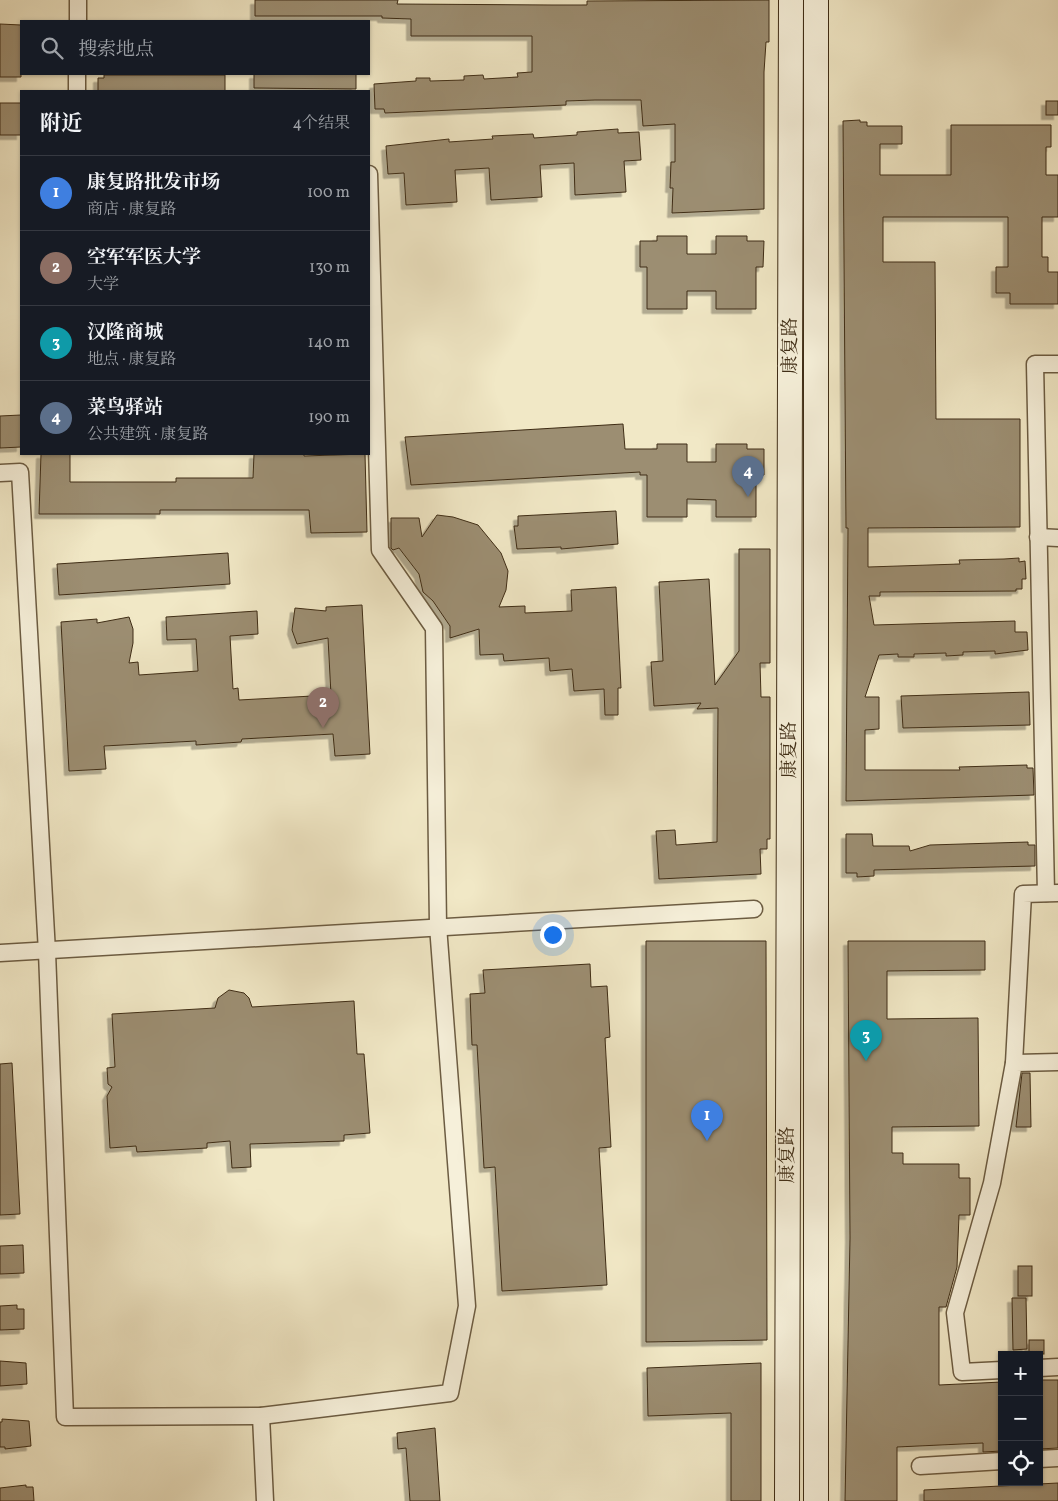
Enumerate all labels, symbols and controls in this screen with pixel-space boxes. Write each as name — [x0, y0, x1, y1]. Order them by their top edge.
search box — [20, 20, 370, 75]
icon: search — [38, 34, 66, 62]
text: 搜索地点 — [78, 37, 154, 63]
text: 附近 — [40, 110, 82, 139]
text: 4个结果 — [292, 113, 350, 135]
text: 康复路批发市场 — [87, 170, 220, 196]
text: 1 — [53, 182, 59, 204]
text: 100 m — [307, 182, 350, 204]
text: 商店 · 康复路 — [87, 199, 177, 221]
text: 空军军医大学 — [87, 245, 201, 271]
text: 2 — [52, 257, 60, 279]
text: 130 m — [309, 257, 350, 279]
text: 大学 — [87, 274, 119, 296]
street label: 康复路 — [778, 317, 804, 375]
text: 汉隆商城 — [87, 320, 163, 346]
text: 3 — [52, 332, 60, 354]
text: 140 m — [308, 332, 350, 354]
text: 地点 · 康复路 — [87, 349, 177, 371]
text: 菜鸟驿站 — [87, 395, 163, 421]
text: 4 — [51, 407, 61, 429]
text: 190 m — [308, 407, 350, 429]
text: 公共建筑 · 康复路 — [87, 424, 209, 446]
pin: 4 — [732, 456, 764, 497]
pin: 2 — [307, 687, 339, 728]
street label: 康复路 — [777, 721, 803, 779]
your location — [540, 922, 566, 948]
pin: 3 — [850, 1020, 882, 1061]
pin: 1 — [691, 1100, 723, 1141]
street label: 康复路 — [775, 1126, 801, 1184]
map controls — [998, 1351, 1043, 1486]
button: + — [998, 1351, 1043, 1396]
button: − — [998, 1396, 1043, 1441]
button: locate — [998, 1441, 1043, 1486]

